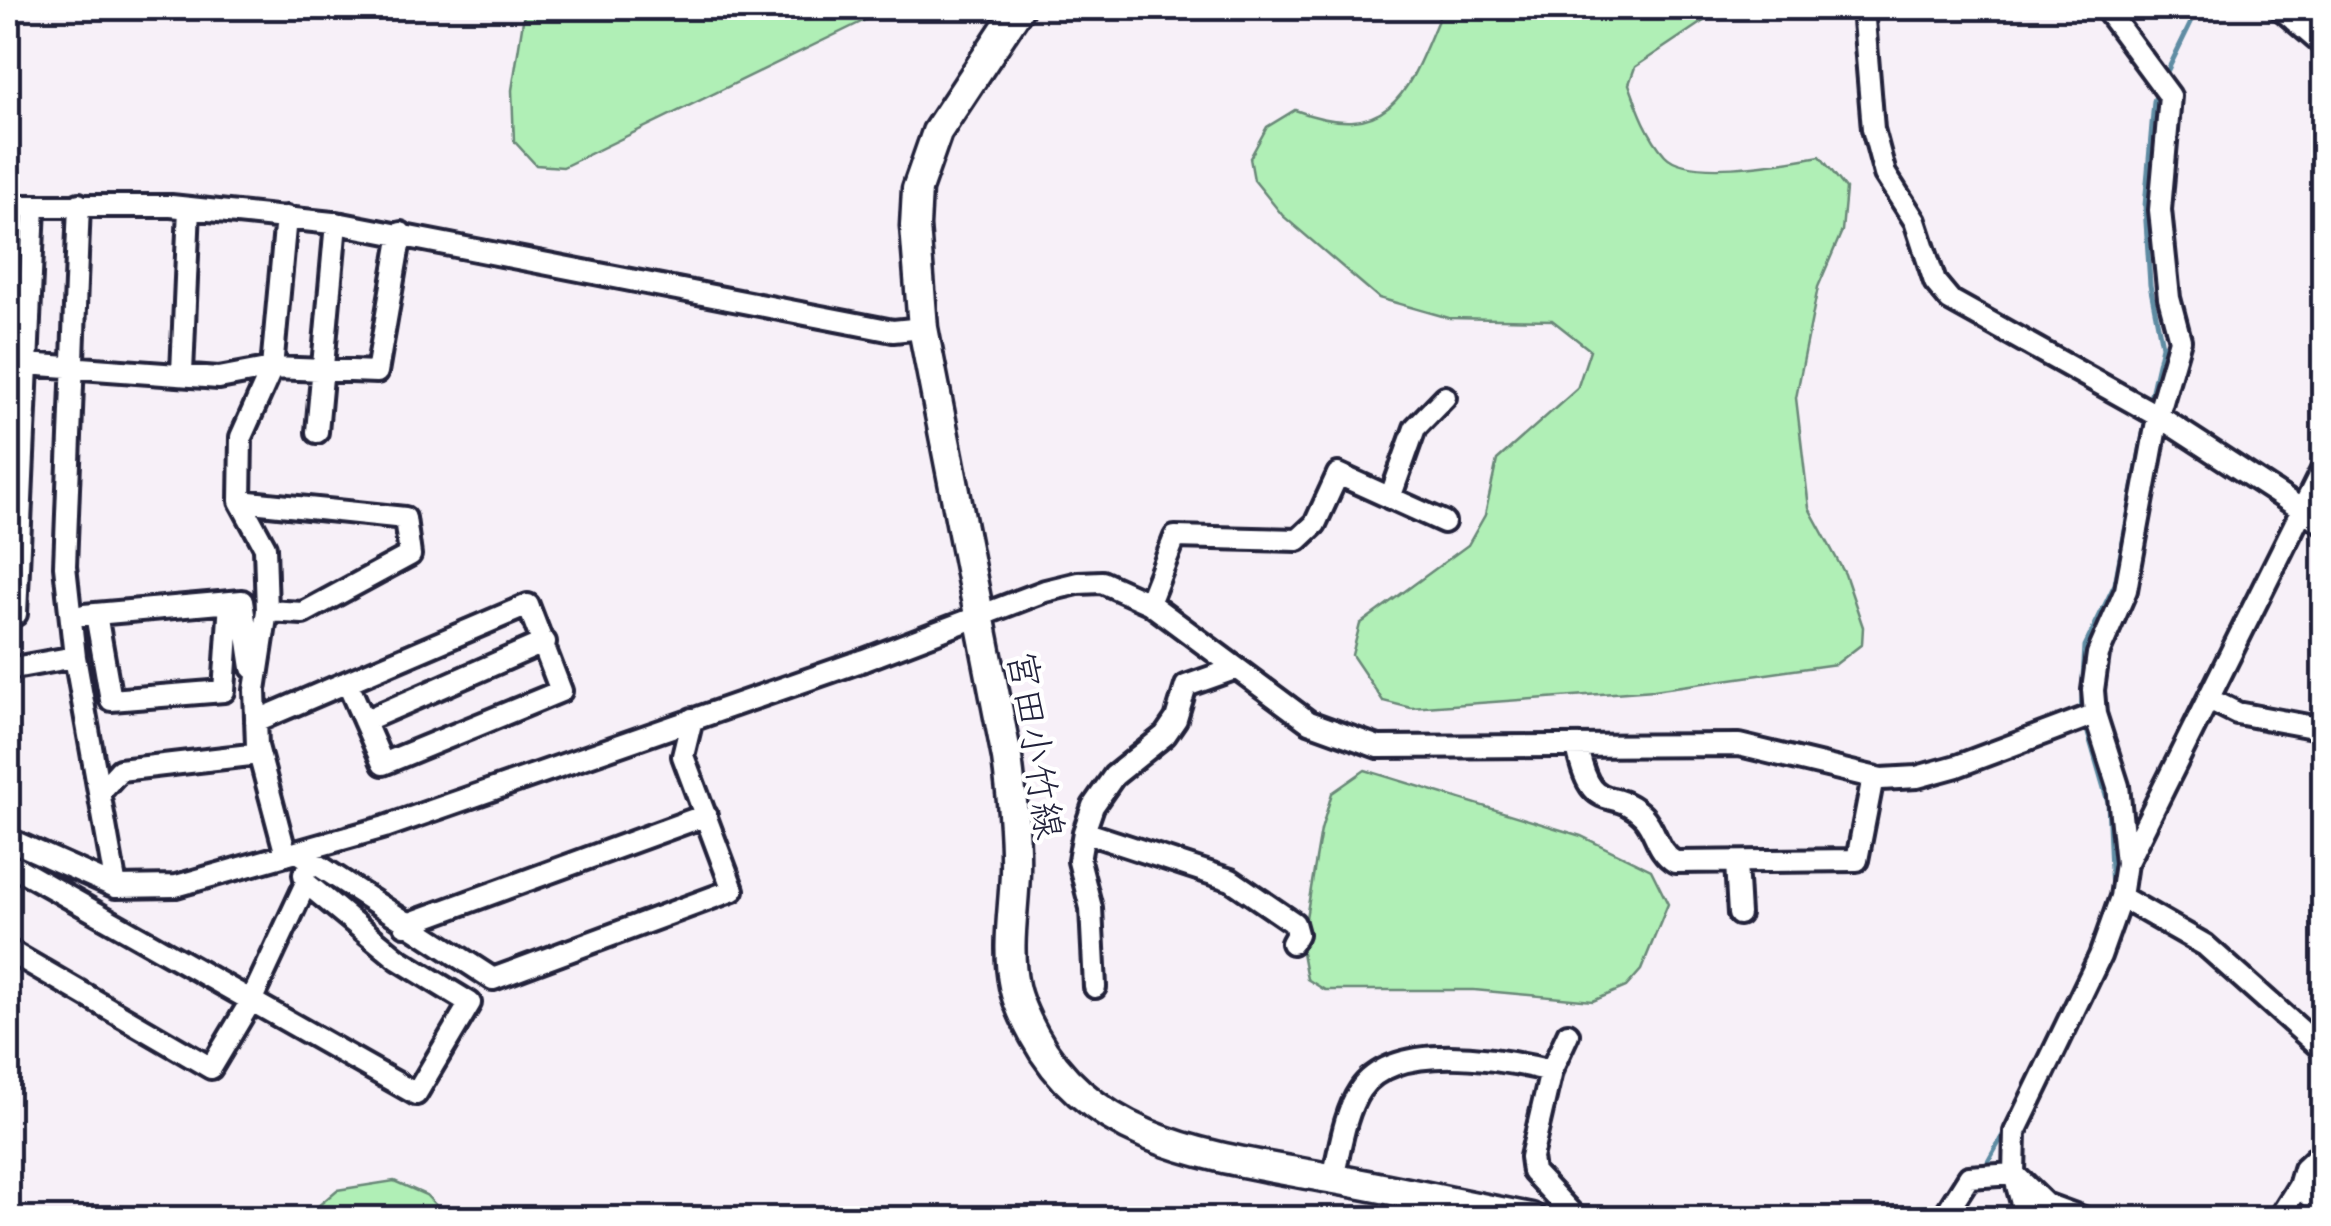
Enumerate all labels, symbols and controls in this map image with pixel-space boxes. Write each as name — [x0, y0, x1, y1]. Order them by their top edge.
street label: 宮田小竹線 — [998, 648, 1072, 842]

